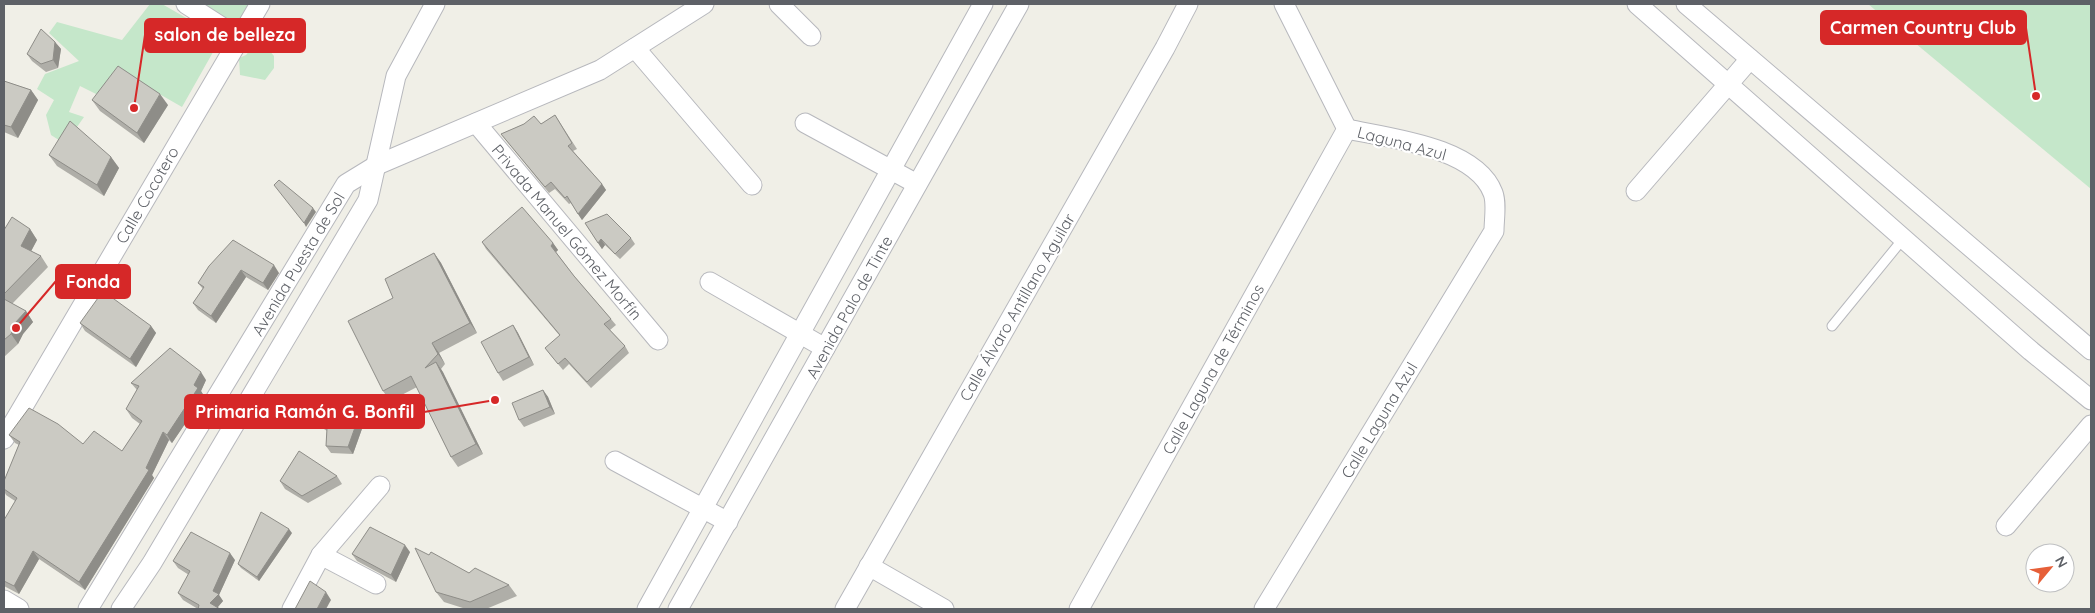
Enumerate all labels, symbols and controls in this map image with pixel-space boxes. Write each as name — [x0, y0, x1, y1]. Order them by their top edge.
callout: Carmen Country Club — [1821, 11, 2026, 44]
text: Carmen Country Club — [1830, 16, 2016, 39]
callout: salon de belleza — [145, 19, 305, 52]
text: salon de belleza — [155, 23, 295, 46]
street label: Laguna Azul — [1355, 122, 1449, 164]
street label: Privada Manuel Gómez Morfín — [488, 140, 646, 324]
street label: Calle Cocotero — [111, 143, 183, 247]
street label: Avenida Puesta de Sol — [247, 189, 349, 339]
street label: Calle Álvaro Antillano Aguilar — [955, 210, 1079, 404]
street label: Avenida Palo de Tinte — [801, 232, 897, 382]
callout: Fonda — [56, 265, 130, 298]
text: Fonda — [66, 270, 120, 293]
street label: Calle Laguna de Términos — [1158, 280, 1268, 458]
street label: Calle Laguna Azul — [1336, 358, 1422, 482]
callout: Primaria Ramón G. Bonfil — [185, 395, 424, 428]
text: Primaria Ramón G. Bonfil — [195, 400, 415, 423]
north arrow — [2025, 543, 2075, 593]
text: N — [2051, 553, 2072, 571]

